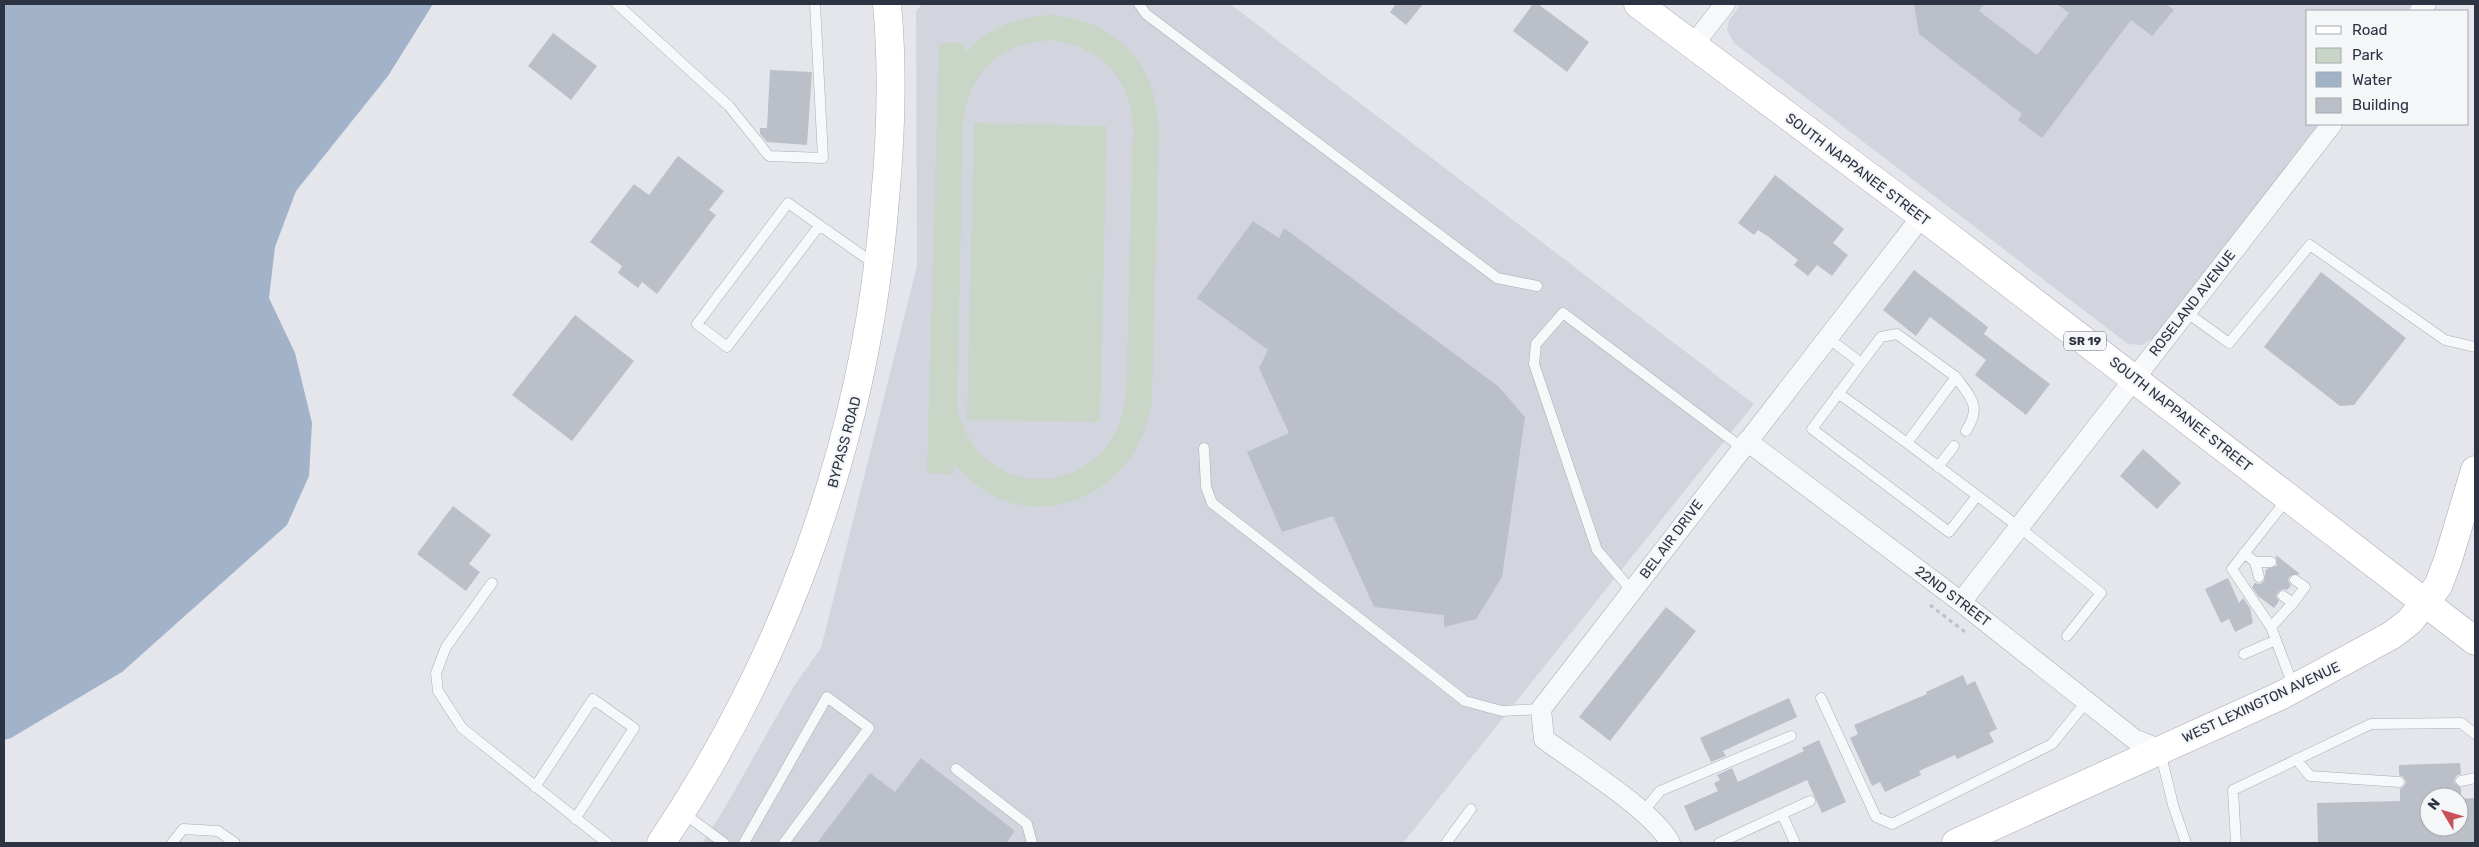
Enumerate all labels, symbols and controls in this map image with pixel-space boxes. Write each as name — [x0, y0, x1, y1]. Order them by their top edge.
legend — [2306, 10, 2469, 125]
text: Road — [2352, 21, 2388, 39]
text: Park — [2352, 46, 2383, 64]
text: Water — [2352, 71, 2392, 89]
text: Building — [2352, 96, 2409, 114]
street label: SOUTH NAPPANEE STREET — [1782, 109, 1933, 229]
street label: ROSELAND AVENUE — [2146, 247, 2239, 360]
road number: SR 19 — [2064, 332, 2106, 351]
street label: SOUTH NAPPANEE STREET — [2106, 353, 2255, 475]
street label: BYPASS ROAD — [824, 394, 865, 490]
street label: BEL AIR DRIVE — [1636, 496, 1707, 582]
street label: 22ND STREET — [1912, 562, 1994, 630]
street label: WEST LEXINGTON AVENUE — [2180, 658, 2343, 747]
north arrow — [2419, 787, 2469, 837]
text: N — [2424, 795, 2444, 814]

